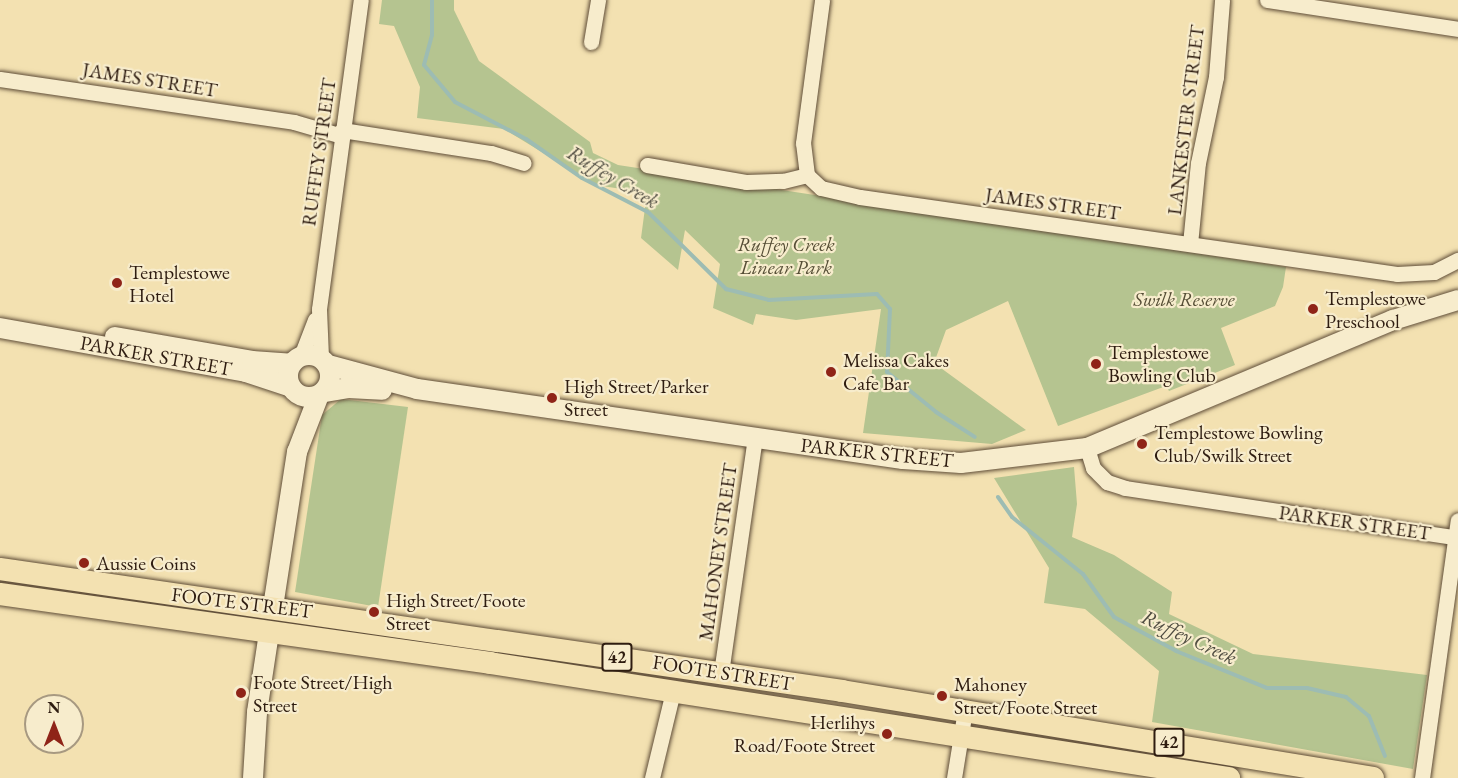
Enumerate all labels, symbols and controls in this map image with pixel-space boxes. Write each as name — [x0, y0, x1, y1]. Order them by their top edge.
street label: LANKESTER STREET — [1162, 24, 1210, 216]
street label: JAMES STREET — [81, 57, 219, 103]
street label: RUFFEY STREET — [297, 76, 341, 228]
water label: Ruffey Creek — [563, 140, 663, 214]
street label: JAMES STREET — [984, 183, 1122, 225]
park label: Ruffey Creek Linear Park — [737, 232, 835, 279]
place label: Templestowe Hotel — [129, 260, 230, 307]
marker: Templestowe Hotel — [110, 276, 124, 290]
place label: Templestowe Preschool — [1325, 286, 1426, 333]
park label: Swilk Reserve — [1133, 287, 1235, 311]
marker: Templestowe Preschool — [1306, 302, 1320, 316]
street label: PARKER STREET — [78, 331, 234, 381]
place label: Templestowe Bowling Club — [1108, 340, 1216, 387]
place label: Melissa Cakes Cafe Bar — [843, 348, 949, 395]
marker: Templestowe Bowling Club — [1089, 357, 1103, 371]
marker: Melissa Cakes Cafe Bar — [824, 365, 838, 379]
place label: High Street/Parker Street — [564, 374, 709, 421]
marker: High Street/Parker Street — [545, 391, 559, 405]
place label: Templestowe Bowling Club/Swilk Street — [1154, 420, 1323, 467]
street label: PARKER STREET — [799, 433, 955, 473]
marker: Templestowe Bowling Club/Swilk Street — [1135, 437, 1149, 451]
street label: MAHONEY STREET — [694, 462, 742, 642]
street label: PARKER STREET — [1277, 500, 1433, 546]
place label: Aussie Coins — [96, 551, 196, 575]
marker: Aussie Coins — [77, 556, 91, 570]
street label: FOOTE STREET — [170, 582, 314, 624]
place label: High Street/Foote Street — [386, 588, 526, 635]
water label: Ruffey Creek — [1137, 604, 1241, 670]
marker: High Street/Foote Street — [367, 605, 381, 619]
road number: 42 — [600, 642, 634, 672]
street label: FOOTE STREET — [651, 650, 795, 696]
place label: Foote Street/High Street — [253, 670, 393, 717]
place label: Mahoney Street/Foote Street — [954, 672, 1097, 719]
marker: Foote Street/High Street — [234, 686, 248, 700]
marker: Mahoney Street/Foote Street — [935, 689, 949, 703]
north arrow — [24, 694, 84, 754]
text: N — [48, 697, 60, 718]
place label: Herlihys Road/Foote Street — [734, 710, 875, 757]
marker: Herlihys Road/Foote Street — [880, 727, 894, 741]
road number: 42 — [1152, 727, 1186, 757]

